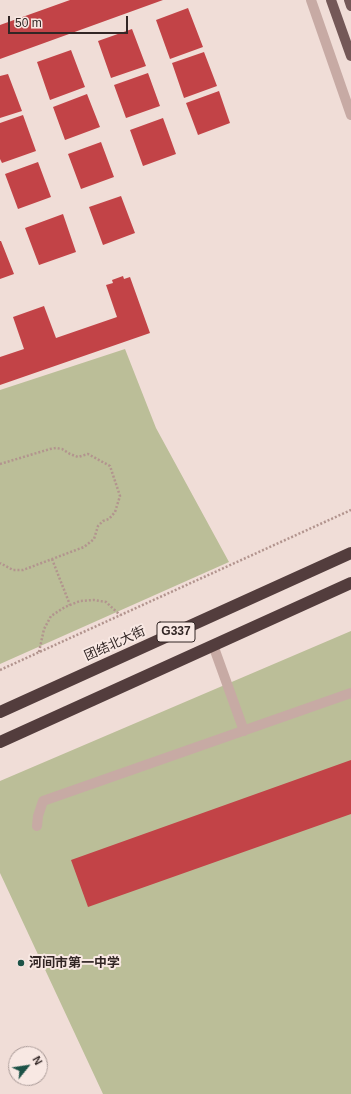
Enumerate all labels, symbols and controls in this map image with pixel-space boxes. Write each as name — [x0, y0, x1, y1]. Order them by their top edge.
scale bar — [10, 8, 130, 34]
text: 50 m — [15, 16, 42, 30]
road number: G337 — [157, 622, 195, 642]
street label: 团结北大街 — [82, 624, 148, 664]
place label: 河间市第一中学 — [29, 955, 120, 971]
marker: 河间市第一中学 — [16, 958, 26, 968]
north arrow — [8, 1046, 48, 1086]
text: N — [30, 1054, 45, 1067]

